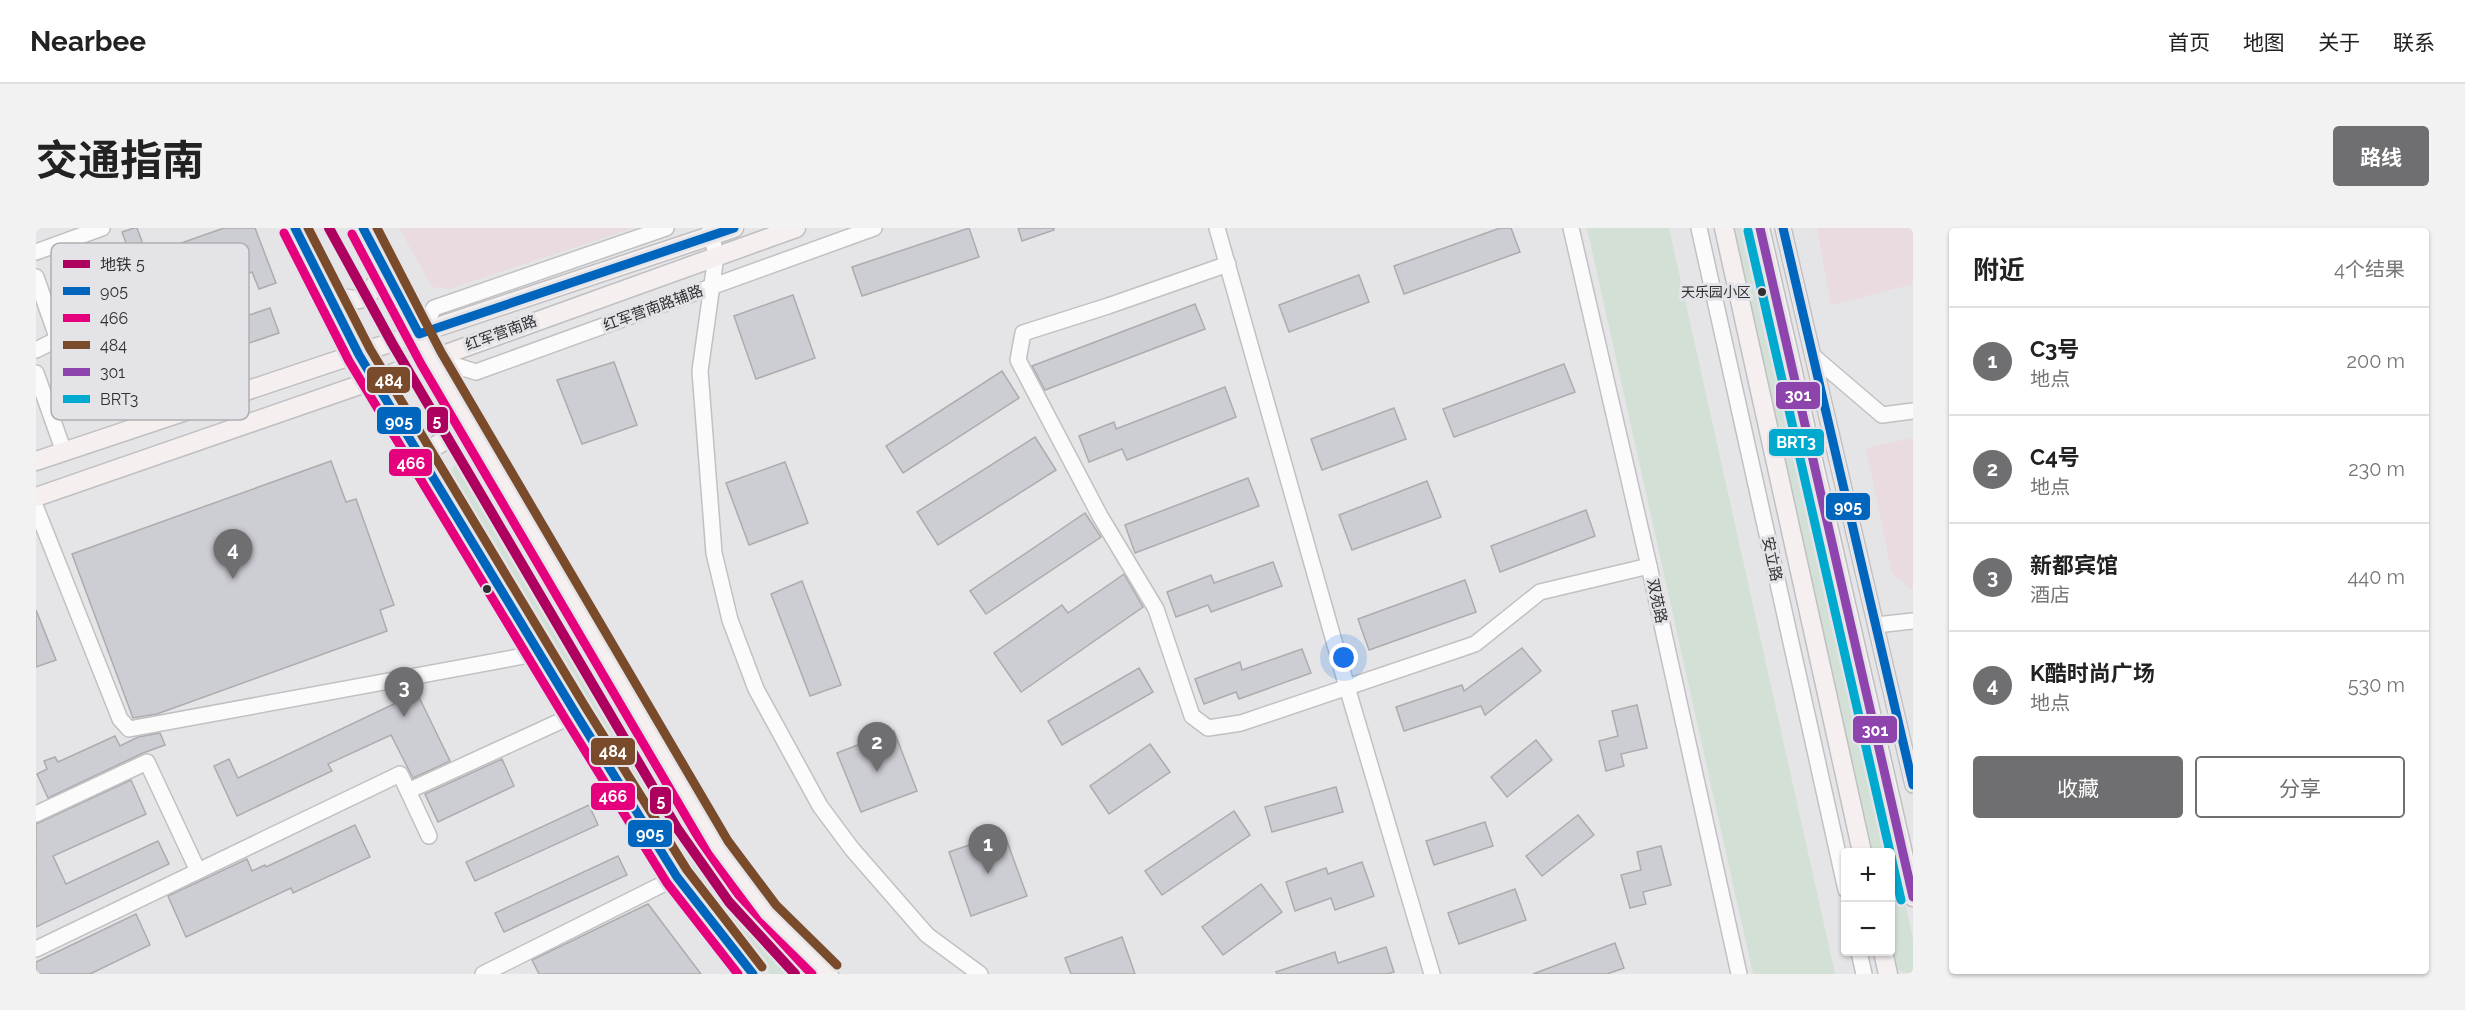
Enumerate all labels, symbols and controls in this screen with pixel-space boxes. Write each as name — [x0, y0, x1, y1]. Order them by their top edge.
text: Nearbee — [30, 25, 146, 58]
text: 首页 — [2168, 30, 2210, 55]
text: 地图 — [2243, 30, 2285, 55]
text: 关于 — [2318, 30, 2360, 55]
text: 联系 — [2393, 30, 2435, 55]
button: 路线 — [2333, 126, 2429, 186]
text: 交通指南 — [36, 136, 204, 185]
legend — [51, 243, 249, 420]
text: 地铁 5 — [100, 255, 145, 274]
text: 附近 — [1973, 255, 2025, 285]
text: 4个结果 — [2334, 257, 2405, 281]
text: 905 — [100, 282, 128, 301]
street label: 红军营南路辅路 — [601, 282, 705, 334]
place label: 天乐园小区 — [1681, 284, 1751, 300]
marker: 天乐园小区 — [1756, 286, 1768, 298]
text: 466 — [100, 309, 128, 328]
street label: 红军营南路 — [463, 312, 539, 354]
text: 484 — [100, 336, 127, 355]
text: C3号 — [2030, 336, 2079, 362]
text: 1 — [1988, 349, 1997, 373]
text: 200 m — [2347, 349, 2405, 373]
text: 301 — [100, 363, 125, 382]
line badge: 484 — [366, 366, 411, 394]
text: 地点 — [2030, 367, 2070, 391]
text: 484 — [375, 371, 403, 390]
line badge: 301 — [1775, 381, 1821, 410]
text: 301 — [1785, 386, 1811, 405]
text: BRT3 — [100, 390, 138, 409]
line badge: 905 — [376, 406, 422, 435]
line badge: 5 — [426, 406, 449, 434]
text: 5 — [433, 411, 442, 430]
text: 905 — [385, 412, 413, 431]
line badge: BRT3 — [1768, 428, 1825, 457]
text: BRT3 — [1776, 433, 1816, 452]
text: C4号 — [2030, 444, 2080, 470]
line badge: 466 — [388, 448, 433, 477]
text: 466 — [397, 454, 426, 473]
text: 2 — [1987, 457, 1998, 481]
text: 230 m — [2348, 457, 2405, 481]
text: 地点 — [2030, 475, 2070, 499]
line badge: 905 — [1825, 492, 1871, 521]
text: 905 — [1834, 497, 1862, 516]
pin: 4 — [214, 530, 252, 579]
street label: 安立路 — [1759, 535, 1785, 583]
text: 新都宾馆 — [2030, 552, 2118, 578]
text: 3 — [1987, 565, 1998, 589]
text: 440 m — [2347, 565, 2405, 589]
street label: 双苑路 — [1644, 577, 1670, 625]
unlabelled marker — [481, 583, 493, 595]
text: 酒店 — [2030, 583, 2070, 607]
your location — [1329, 643, 1358, 672]
text: K酷时尚广场 — [2030, 660, 2155, 686]
pin: 3 — [384, 668, 424, 717]
text: 4 — [1987, 673, 1998, 697]
text: 530 m — [2348, 673, 2405, 697]
text: 地点 — [2030, 691, 2070, 715]
line badge: 301 — [1852, 715, 1898, 744]
text: 301 — [1862, 721, 1888, 740]
pin: 2 — [858, 722, 896, 772]
line badge: 484 — [590, 737, 636, 766]
text: 484 — [599, 742, 627, 761]
button: 收藏 — [1973, 756, 2183, 818]
button: 分享 — [2195, 756, 2405, 818]
line badge: 466 — [590, 782, 636, 811]
line badge: 5 — [649, 786, 672, 815]
text: 466 — [599, 787, 628, 806]
text: 5 — [657, 791, 666, 810]
line badge: 905 — [627, 819, 673, 848]
text: 905 — [636, 824, 664, 843]
pin: 1 — [968, 824, 1008, 874]
map controls — [1841, 848, 1895, 956]
button: + — [1841, 848, 1895, 902]
button: − — [1841, 902, 1895, 956]

